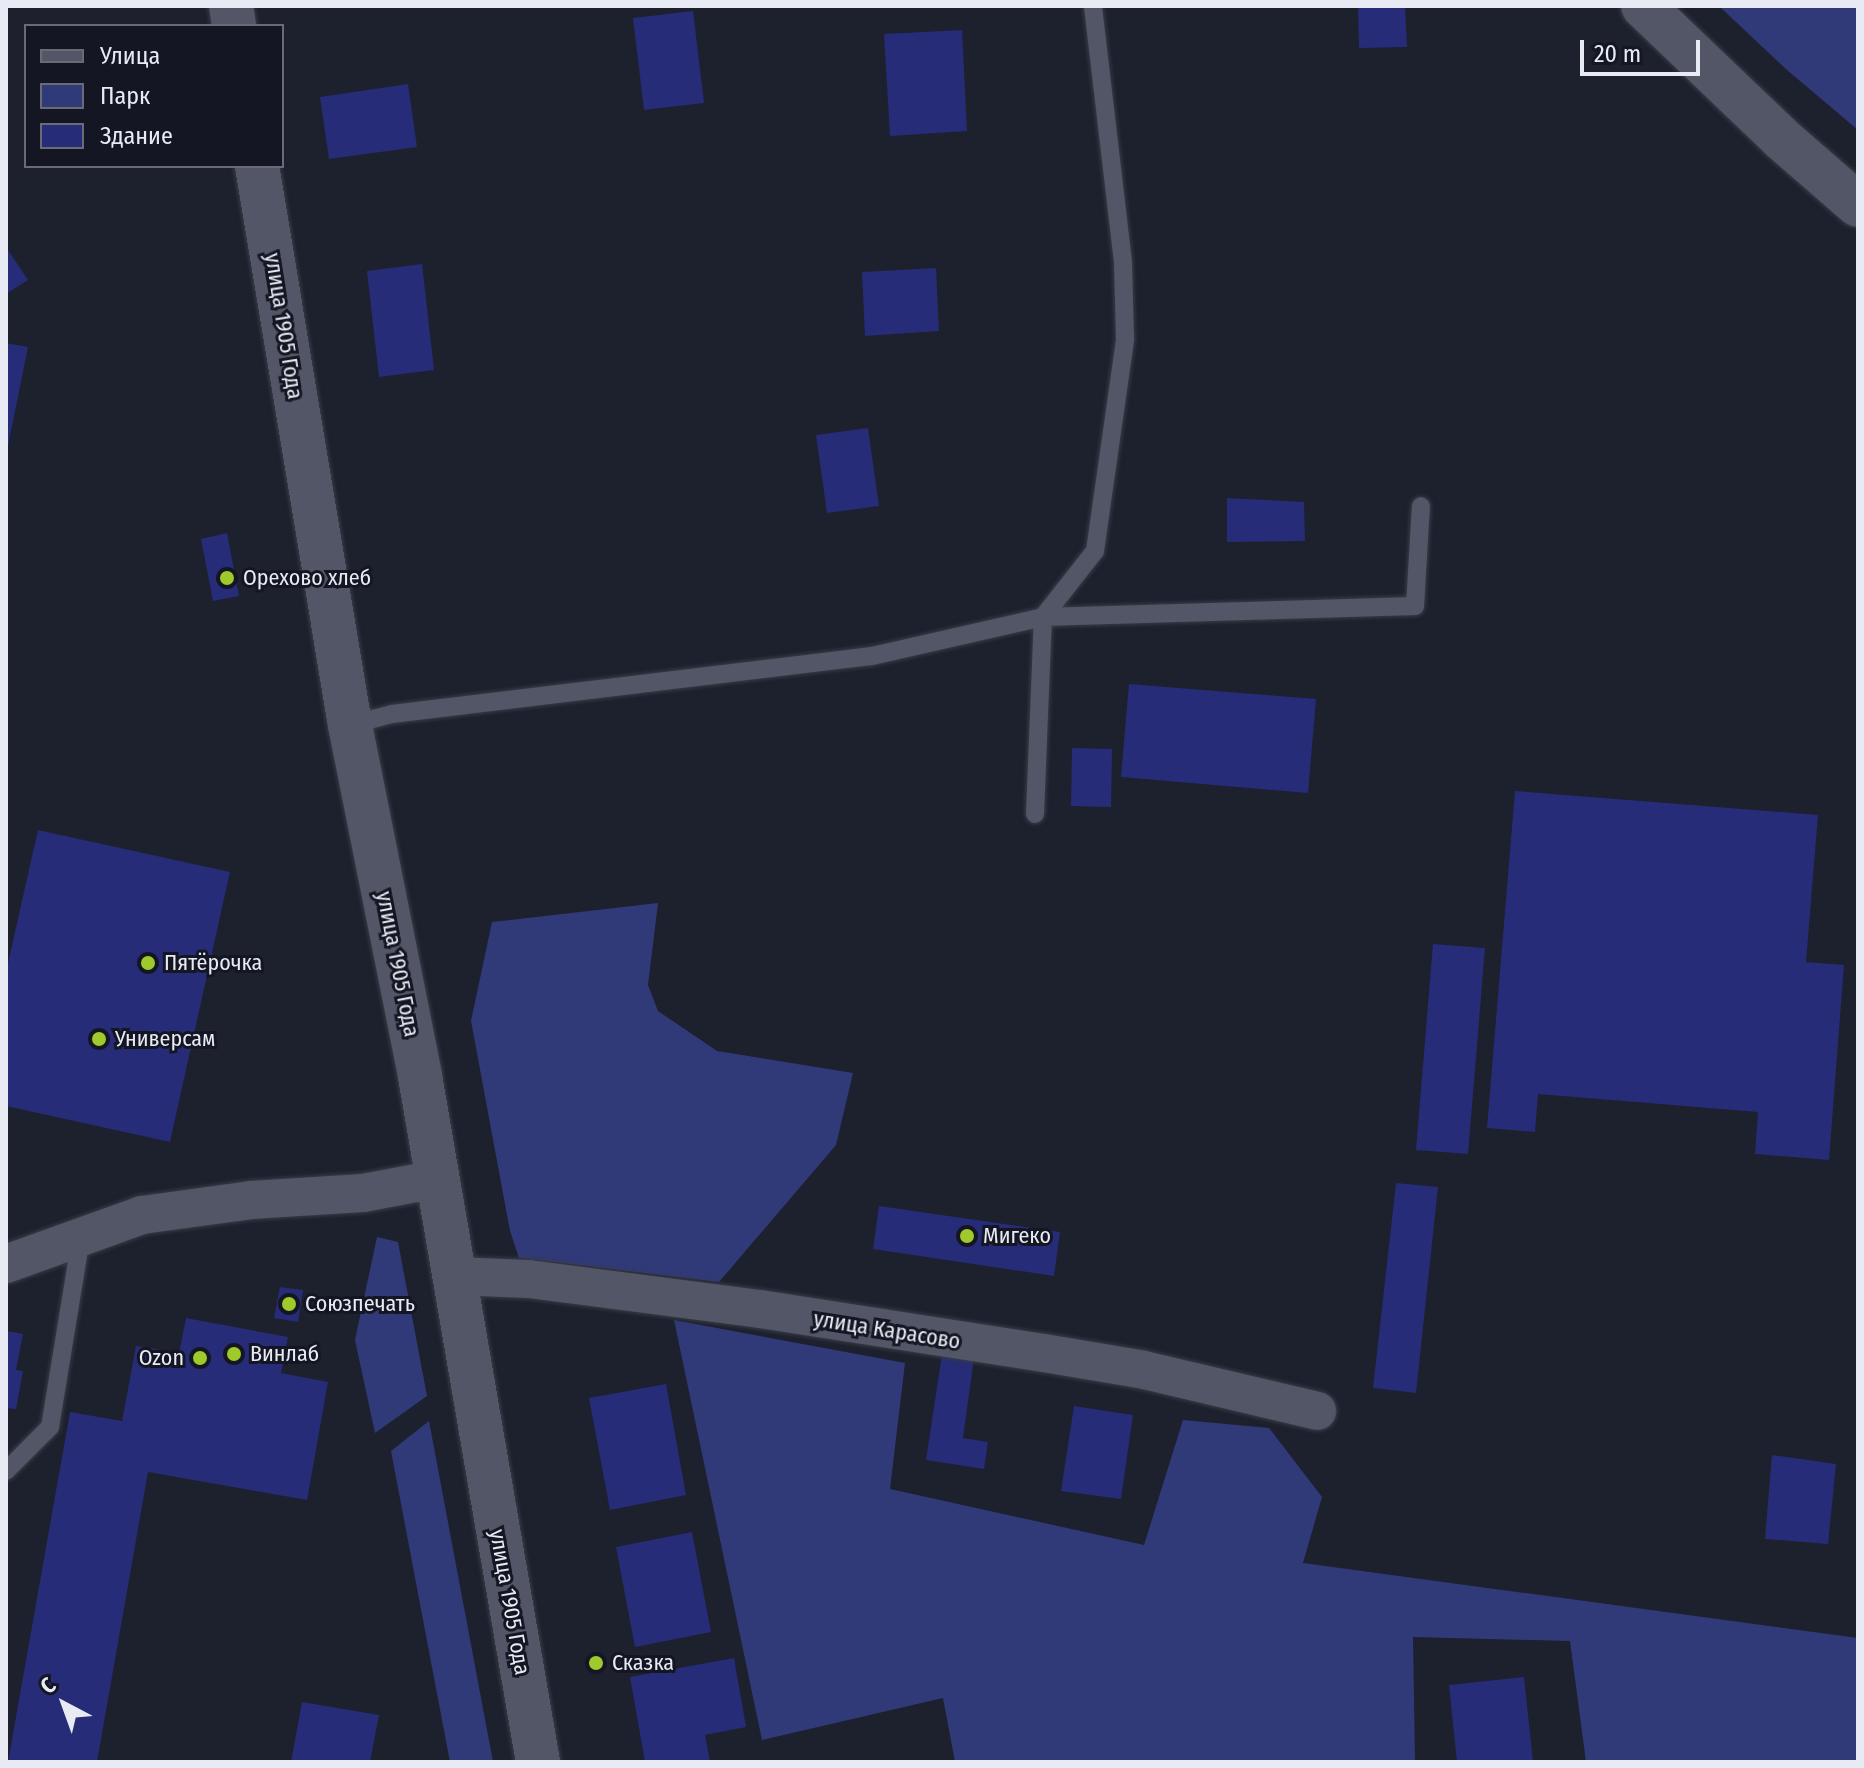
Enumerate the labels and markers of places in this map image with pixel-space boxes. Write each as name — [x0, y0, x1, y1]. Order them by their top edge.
place label: Орехово хлеб — [243, 565, 371, 591]
marker: Орехово хлеб — [218, 569, 236, 587]
place label: Пятёрочка — [164, 950, 262, 976]
marker: Пятёрочка — [139, 954, 157, 972]
place label: Универсам — [115, 1026, 215, 1052]
marker: Универсам — [90, 1030, 108, 1048]
place label: Мигеко — [983, 1223, 1051, 1249]
marker: Мигеко — [958, 1227, 976, 1245]
place label: Союзпечать — [305, 1291, 415, 1317]
marker: Союзпечать — [280, 1295, 298, 1313]
place label: Винлаб — [250, 1341, 319, 1367]
place label: Ozon — [139, 1345, 184, 1371]
marker: Винлаб — [225, 1345, 243, 1363]
marker: Ozon — [191, 1349, 209, 1367]
place label: Сказка — [612, 1650, 674, 1676]
marker: Сказка — [587, 1654, 605, 1672]

